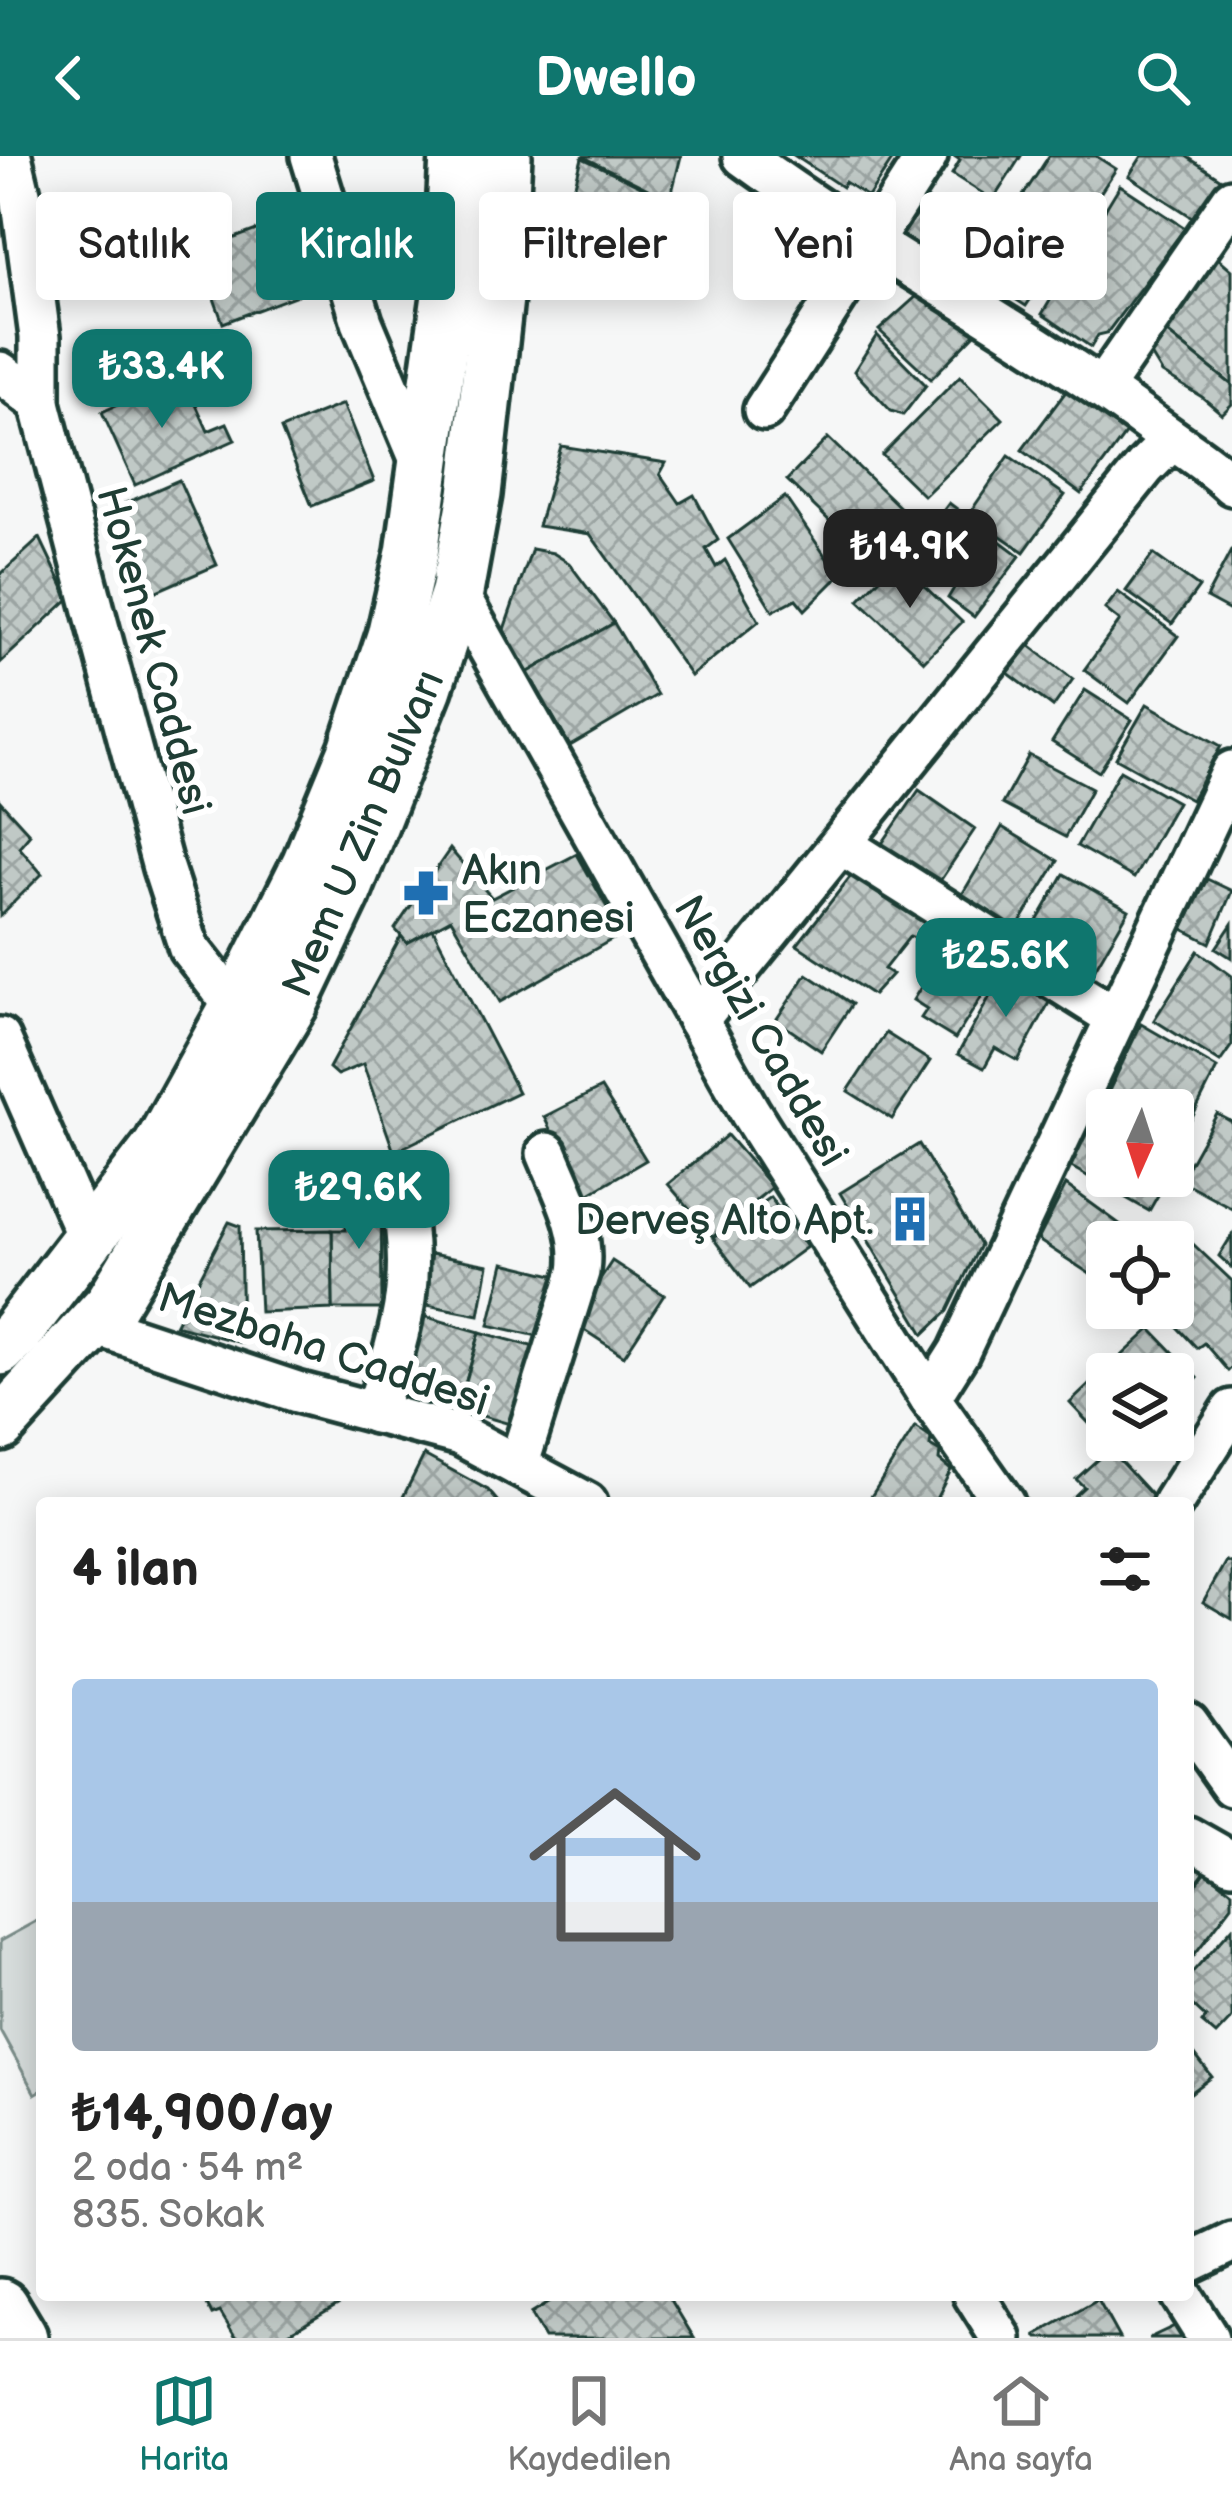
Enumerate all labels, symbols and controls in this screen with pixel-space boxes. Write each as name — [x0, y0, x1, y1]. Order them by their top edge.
icon: back — [36, 45, 102, 111]
icon: search — [1130, 45, 1196, 111]
text: Dwello — [535, 46, 697, 111]
chip: Satılık — [36, 192, 232, 300]
chip: Kiralık — [256, 192, 455, 300]
chip: Filtreler — [479, 192, 709, 300]
chip: Yeni — [733, 192, 896, 300]
chip: Daire — [920, 192, 1107, 300]
pin: ₺33.4K — [64, 329, 260, 431]
text: ₺33.4K — [99, 344, 225, 391]
street label: Hokenek Caddesi — [84, 481, 221, 820]
pin: ₺14.9K — [812, 509, 1008, 611]
text: ₺14.9K — [850, 524, 970, 571]
street label: Mem U Zin Bulvarı — [272, 663, 456, 1005]
place label: Akın Eczanesi — [462, 846, 635, 945]
pharmacy icon: Akın Eczanesi — [401, 868, 451, 918]
street label: Nergizi Caddesi — [662, 887, 858, 1176]
pin: ₺25.6K — [908, 918, 1104, 1020]
text: ₺25.6K — [943, 933, 1069, 980]
north arrow — [1086, 1089, 1194, 1197]
map controls — [1086, 1089, 1194, 1461]
pin: ₺29.6K — [261, 1150, 457, 1252]
text: ₺29.6K — [295, 1165, 423, 1212]
building icon: Derveş Alto Apt. — [885, 1194, 935, 1244]
place label: Derveş Alto Apt. — [575, 1196, 874, 1247]
button: locate — [1086, 1221, 1194, 1329]
street label: Mezbaha Caddesi — [152, 1273, 495, 1428]
button: layers — [1086, 1353, 1194, 1461]
icon: filters — [1092, 1536, 1158, 1602]
text: 4 ilan — [72, 1539, 199, 1600]
icon: home — [507, 1757, 723, 1973]
text: ₺14,900/ay — [72, 2084, 333, 2145]
text: 2 oda · 54 m² — [72, 2145, 303, 2192]
text: 835. Sokak — [72, 2192, 264, 2239]
tab: Harita — [139, 2368, 229, 2480]
tab: Kaydedilen — [507, 2368, 671, 2480]
tab: Ana sayfa — [949, 2368, 1093, 2480]

